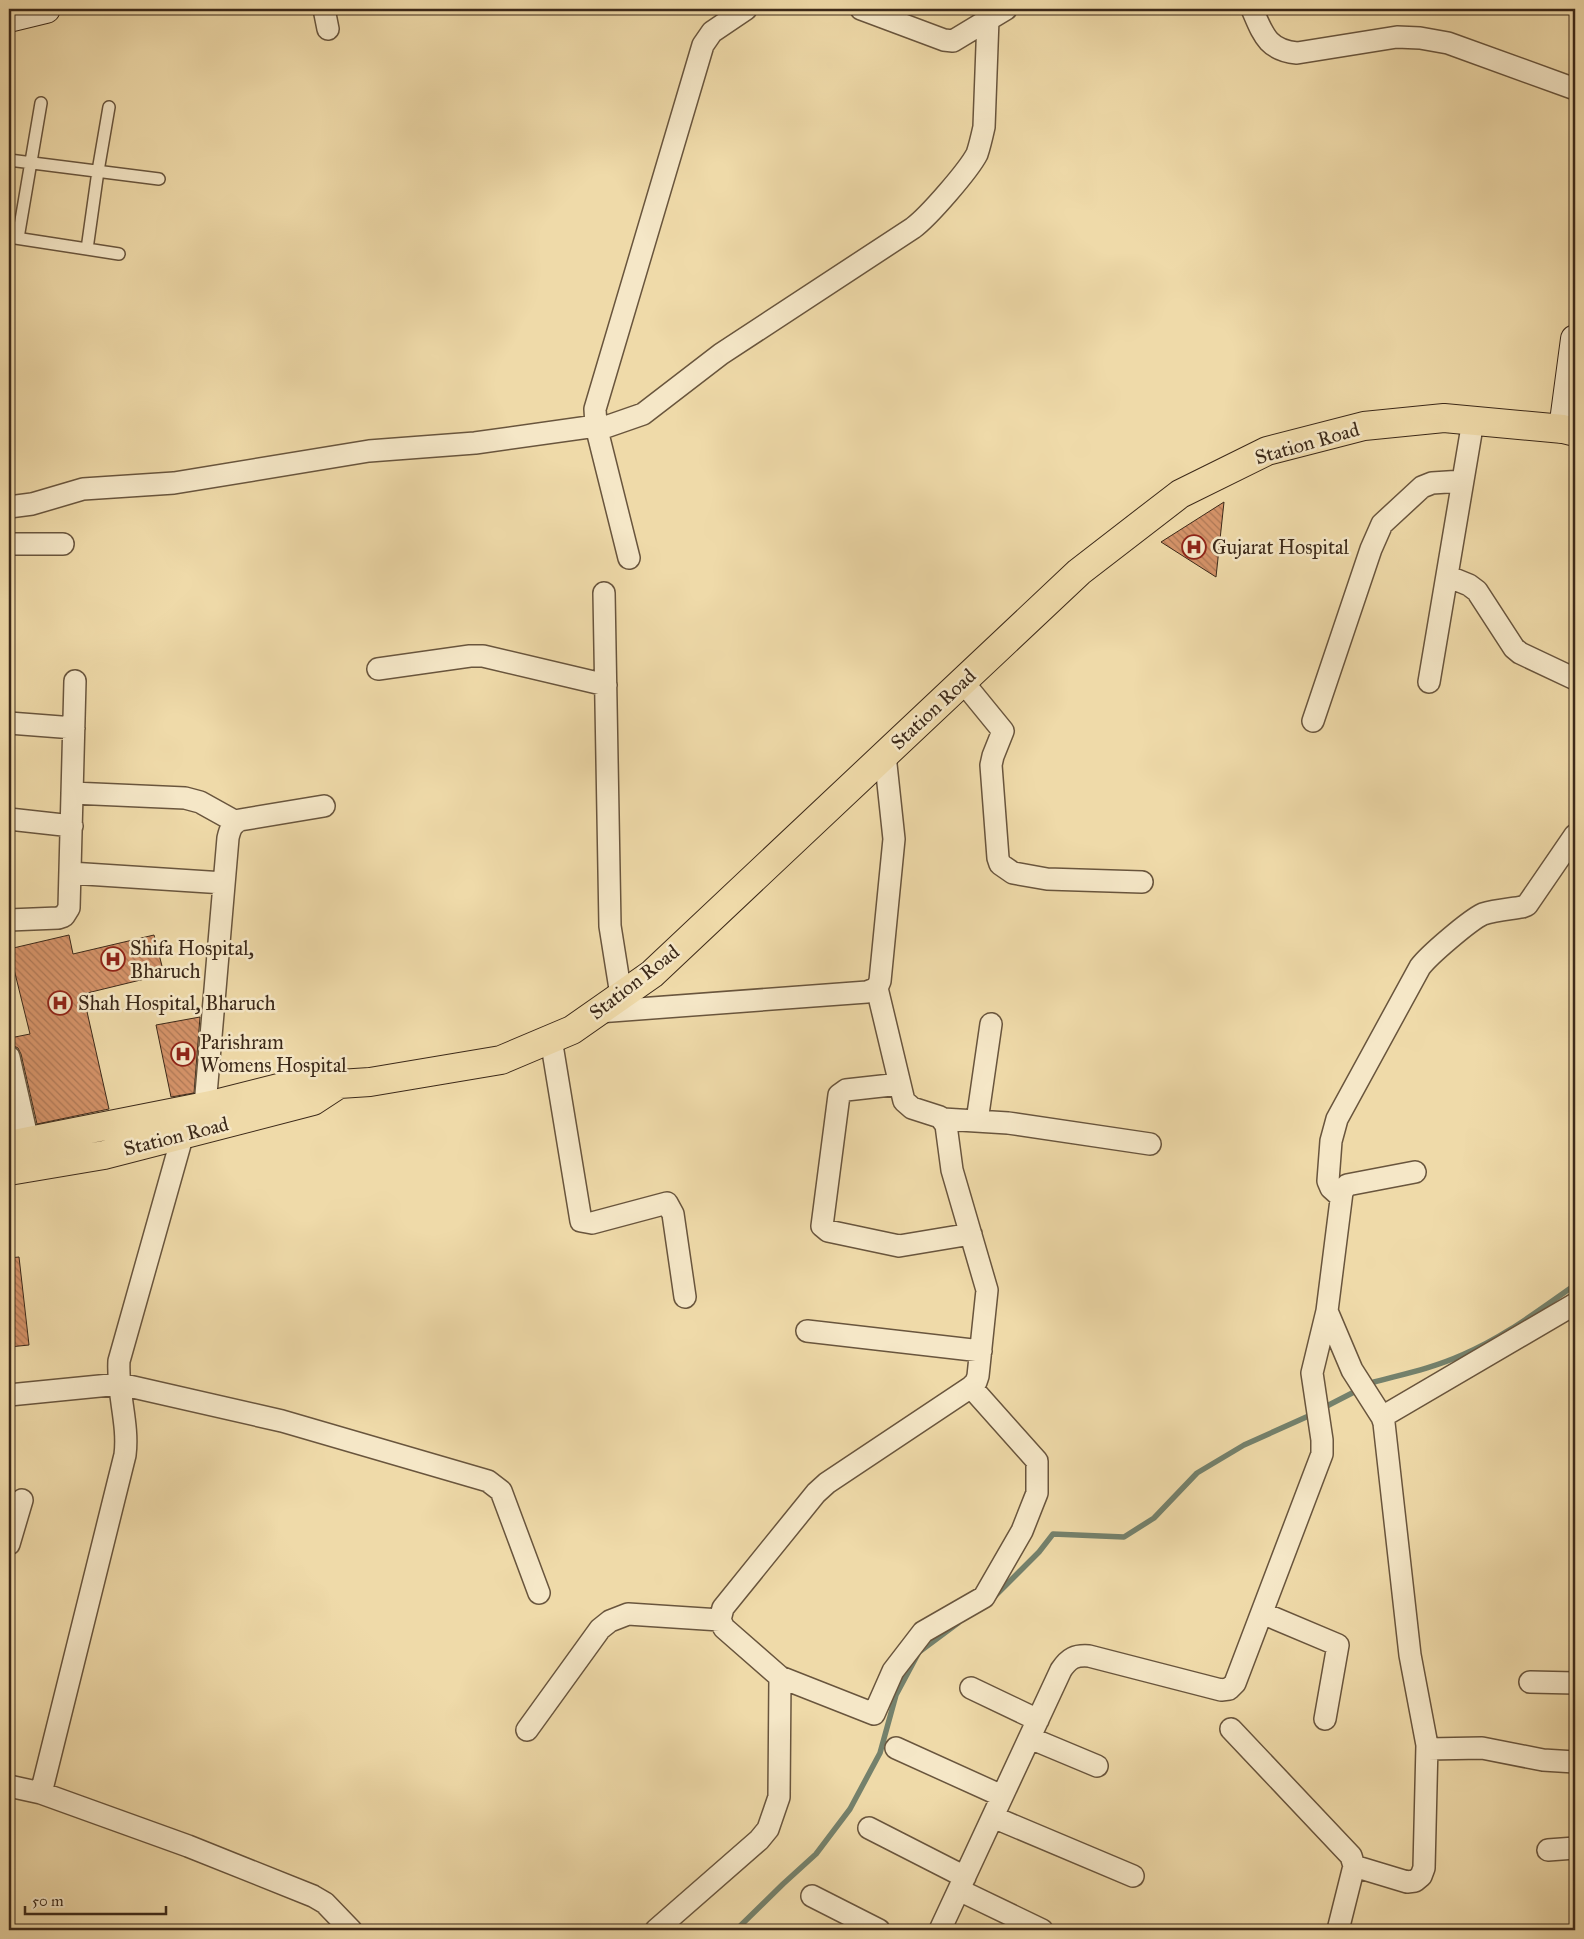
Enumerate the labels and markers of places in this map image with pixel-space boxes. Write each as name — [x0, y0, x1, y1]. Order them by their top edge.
hospital icon: Gujarat Hospital — [1181, 534, 1207, 560]
place label: Gujarat Hospital — [1212, 535, 1349, 559]
place label: Shifa Hospital, Bharuch — [130, 936, 254, 983]
hospital icon: Shifa Hospital, Bharuch — [100, 946, 126, 972]
hospital icon: Shah Hospital, Bharuch — [47, 990, 73, 1016]
place label: Shah Hospital, Bharuch — [78, 991, 276, 1015]
place label: Parishram Womens Hospital — [200, 1030, 347, 1077]
hospital icon: Parishram Womens Hospital — [170, 1041, 196, 1067]

